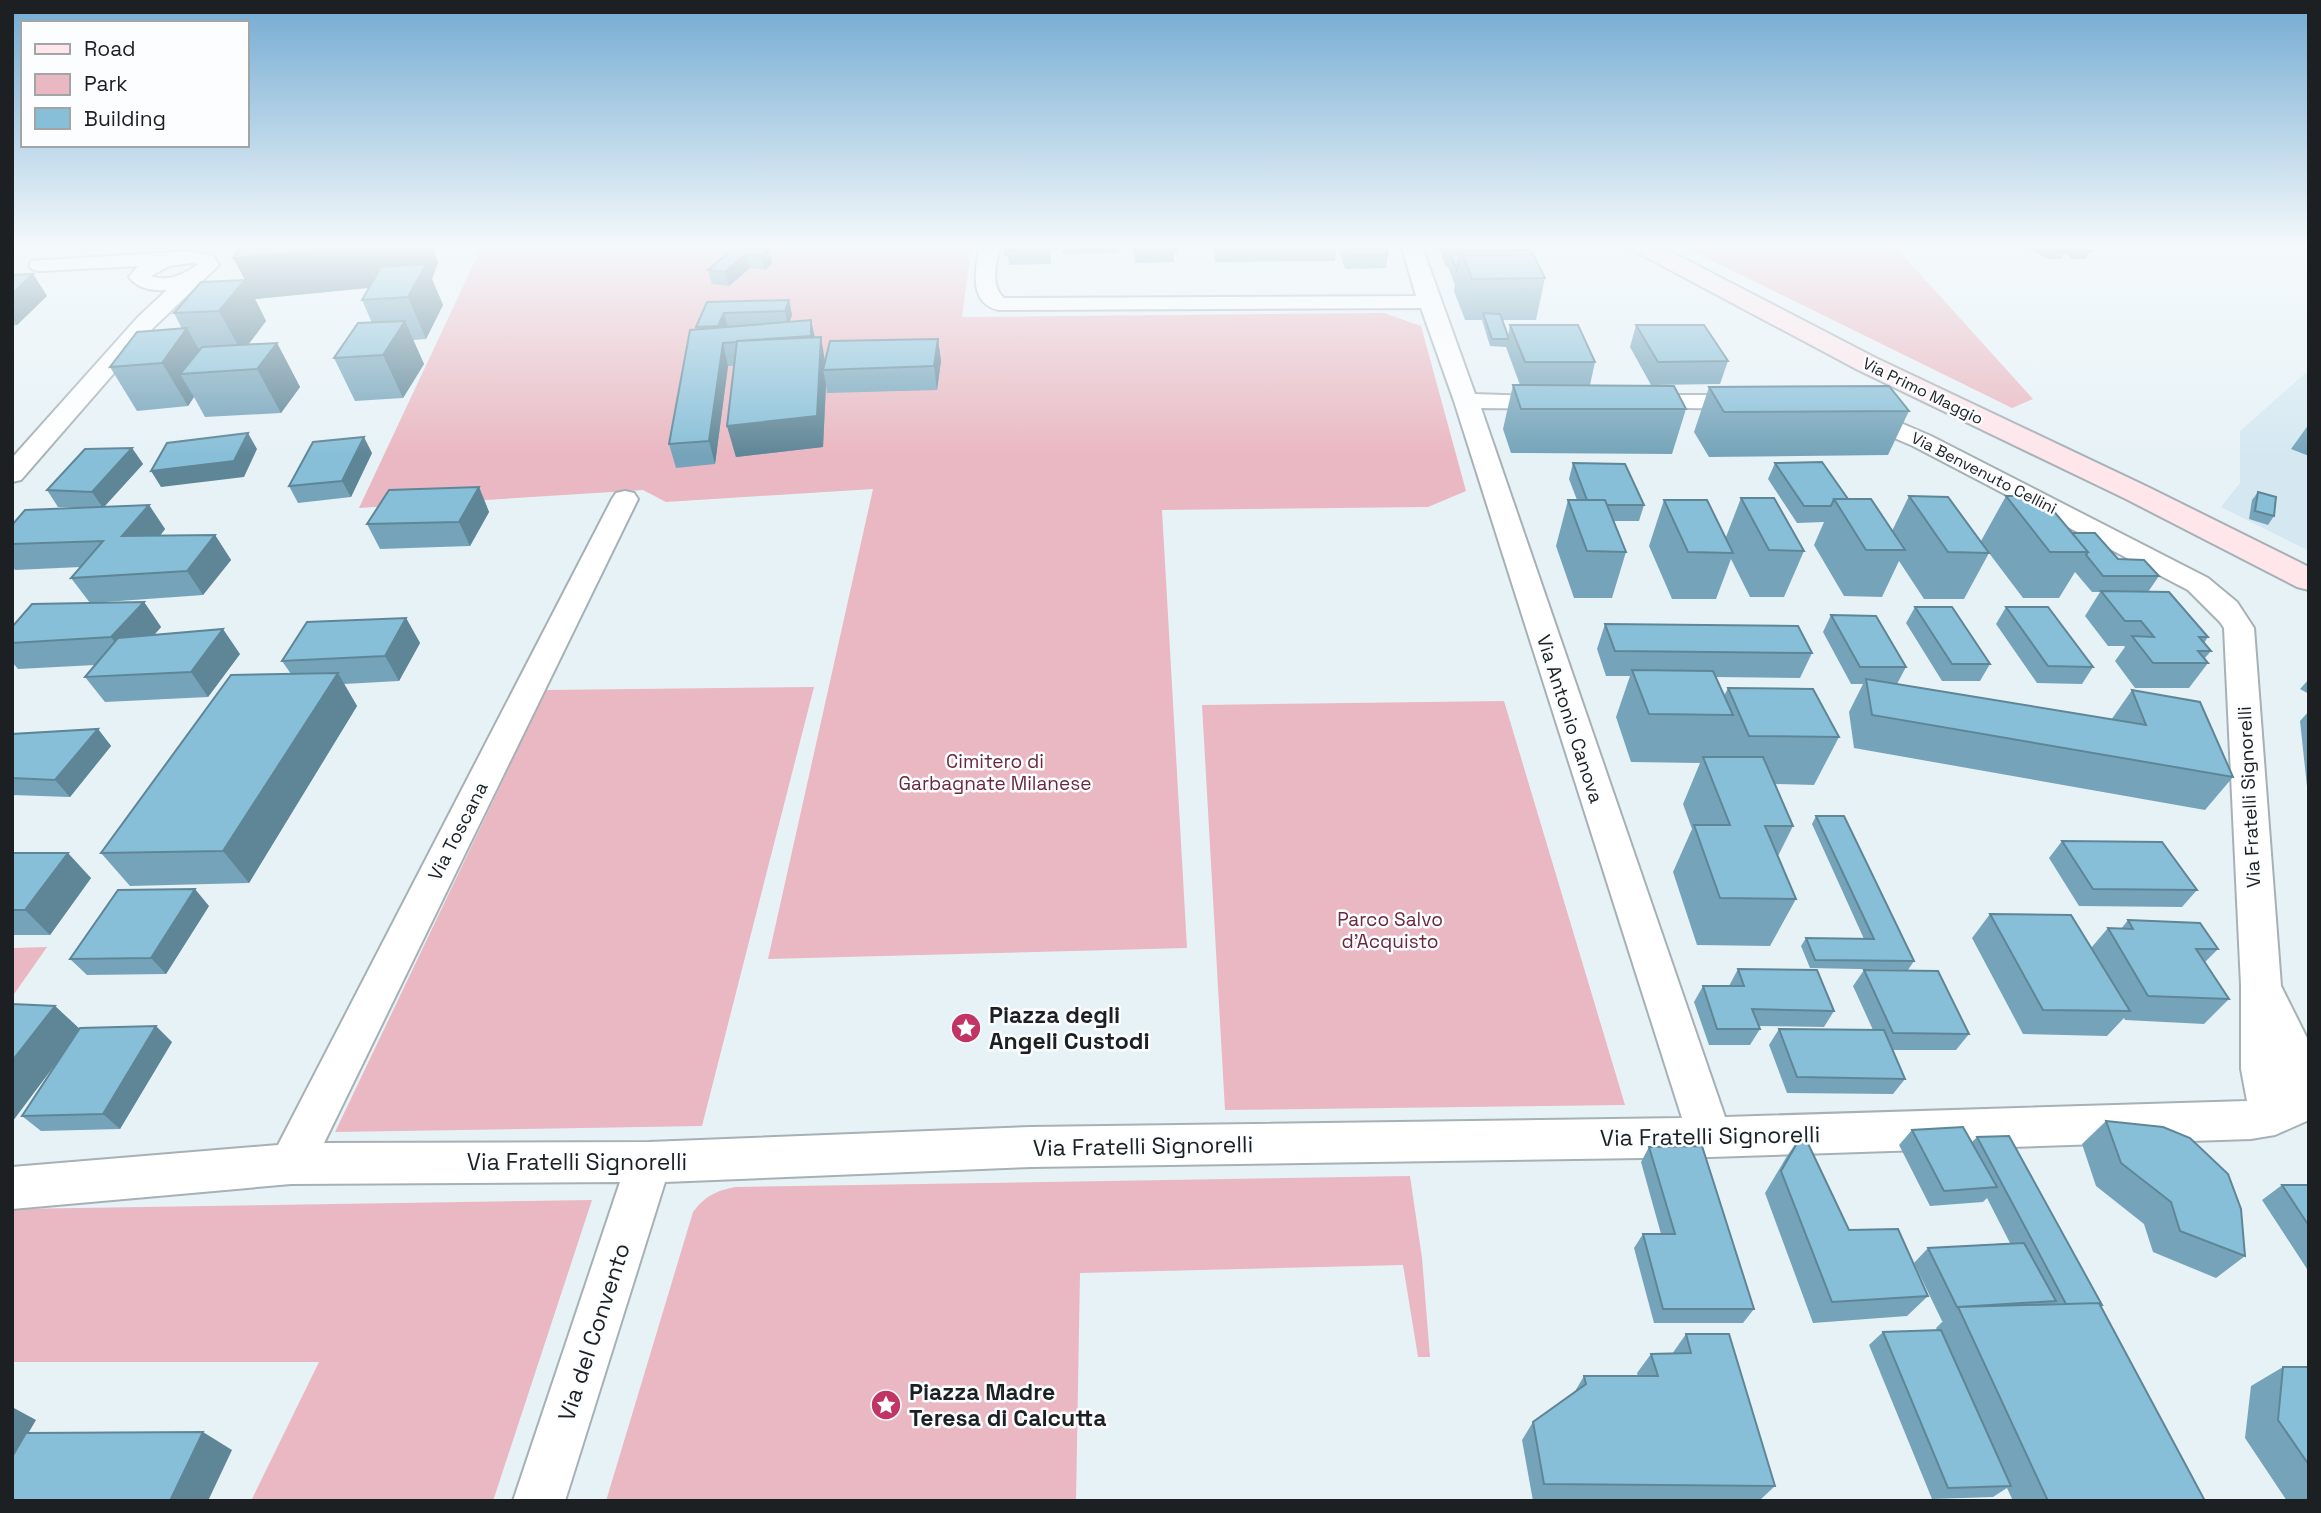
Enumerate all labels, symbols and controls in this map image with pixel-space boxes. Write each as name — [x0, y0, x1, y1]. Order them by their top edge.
legend — [21, 21, 248, 147]
text: Road — [84, 35, 136, 62]
text: Park — [84, 70, 128, 97]
text: Building — [84, 105, 166, 132]
street label: Via Primo Maggio — [1859, 353, 1987, 429]
street label: Via Benvenuto Cellini — [1908, 427, 2060, 519]
street label: Via Antonio Canova — [1531, 632, 1609, 806]
street label: Via Fratelli Signorelli — [2232, 705, 2266, 889]
park label: Cimitero di Garbagnate Milanese — [898, 749, 1092, 796]
street label: Via Toscana — [422, 777, 494, 885]
park label: Parco Salvo d'Acquisto — [1337, 907, 1443, 954]
place label: Piazza degli Angeli Custodi — [989, 1000, 1150, 1056]
place icon: Piazza degli Angeli Custodi — [949, 1011, 983, 1045]
street label: Via Fratelli Signorelli — [1600, 1119, 1820, 1153]
street label: Via Fratelli Signorelli — [1033, 1129, 1253, 1163]
street label: Via Fratelli Signorelli — [467, 1147, 687, 1177]
street label: Via del Convento — [551, 1239, 637, 1425]
place label: Piazza Madre Teresa di Calcutta — [909, 1377, 1106, 1433]
place icon: Piazza Madre Teresa di Calcutta — [869, 1388, 903, 1422]

